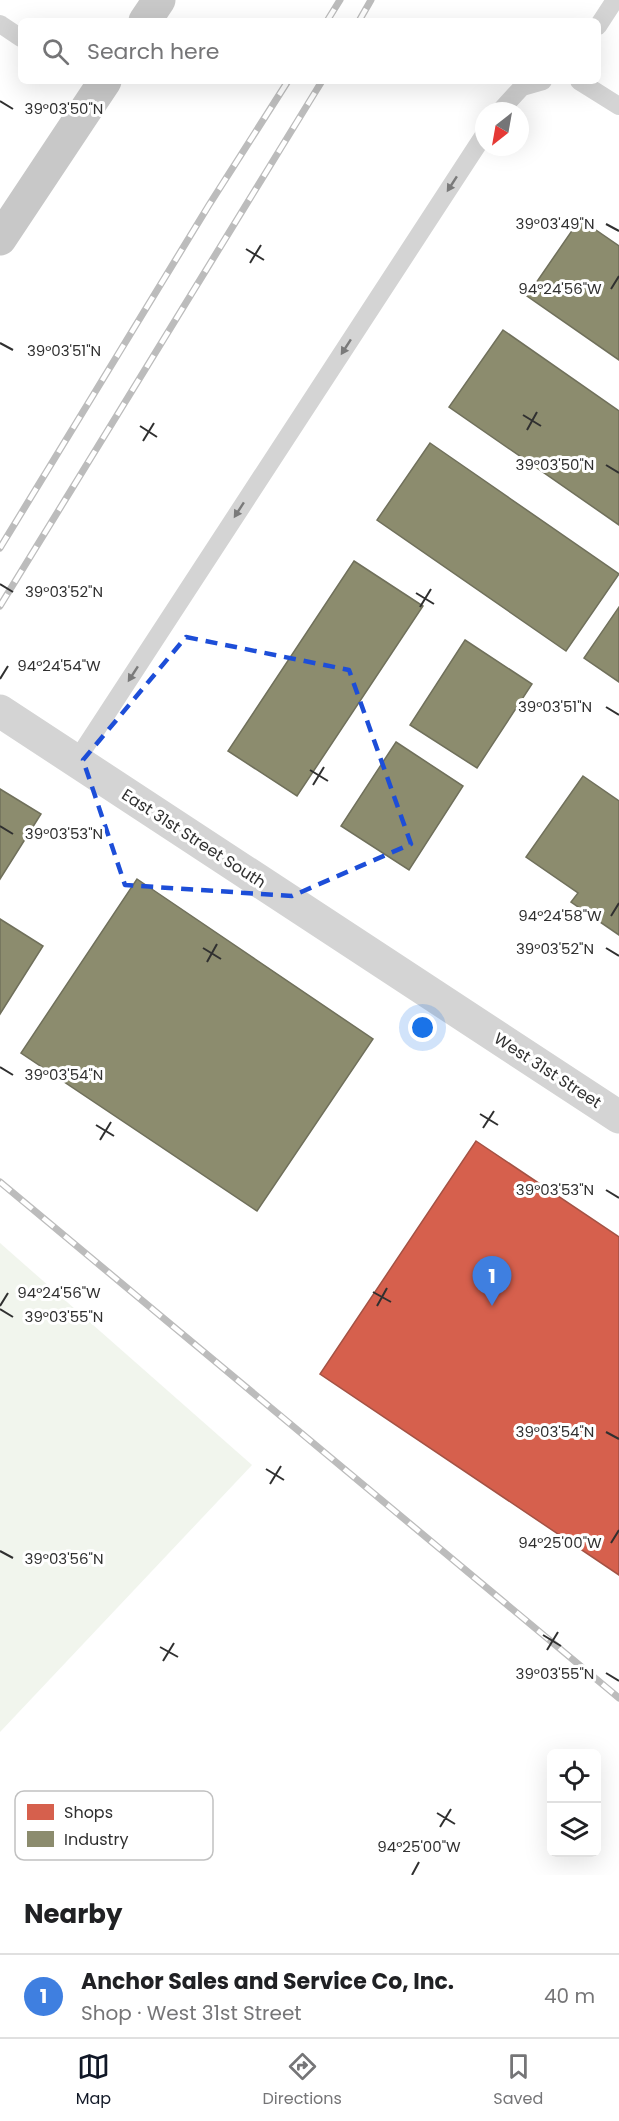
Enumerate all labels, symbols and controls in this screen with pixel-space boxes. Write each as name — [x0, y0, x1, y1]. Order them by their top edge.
search box — [18, 18, 601, 84]
icon: search — [39, 35, 72, 68]
text: Search here — [87, 36, 220, 67]
text: 39°03'50"N — [25, 98, 103, 119]
north arrow — [475, 102, 529, 156]
one-way arrow — [446, 175, 458, 191]
text: 39°03'49"N — [516, 213, 594, 234]
text: 94°24'56"W — [518, 278, 602, 299]
one-way arrow — [340, 339, 351, 355]
text: 39°03'51"N — [27, 340, 101, 361]
text: 39°03'50"N — [516, 454, 594, 475]
one-way arrow — [234, 502, 245, 519]
text: 39°03'52"N — [25, 581, 103, 602]
text: 94°24'54"W — [17, 655, 101, 676]
one-way arrow — [128, 666, 139, 682]
text: 39°03'51"N — [518, 696, 592, 717]
street label: East 31st Street South — [117, 783, 270, 894]
text: 39°03'53"N — [25, 823, 103, 844]
text: 94°24'58"W — [518, 905, 602, 926]
text: 39°03'52"N — [516, 938, 594, 959]
your location — [408, 1013, 437, 1042]
street label: West 31st Street — [490, 1027, 606, 1114]
text: 39°03'54"N — [25, 1064, 103, 1085]
text: 39°03'53"N — [516, 1179, 594, 1200]
pin: 1 — [472, 1256, 512, 1306]
text: 94°24'56"W — [17, 1282, 101, 1303]
text: 39°03'55"N — [25, 1306, 103, 1327]
text: 39°03'54"N — [516, 1421, 594, 1442]
text: 94°25'00"W — [518, 1532, 602, 1553]
text: 39°03'56"N — [25, 1548, 103, 1569]
text: 39°03'55"N — [516, 1663, 594, 1684]
map controls — [547, 1749, 601, 1857]
button: locate — [547, 1749, 601, 1803]
legend — [15, 1791, 213, 1860]
text: Shops — [64, 1801, 113, 1824]
button: layers — [547, 1803, 601, 1857]
text: Industry — [64, 1828, 128, 1851]
text: 94°25'00"W — [377, 1836, 461, 1857]
text: Nearby — [24, 1896, 122, 1932]
text: Anchor Sales and Service Co, Inc. — [81, 1966, 454, 1997]
text: 1 — [40, 1982, 47, 2010]
text: 40 m — [544, 1982, 595, 2010]
text: Shop · West 31st Street — [81, 1999, 302, 2027]
tab: Map — [76, 2050, 111, 2111]
tab: Directions — [263, 2050, 342, 2111]
tab: Saved — [493, 2050, 543, 2111]

